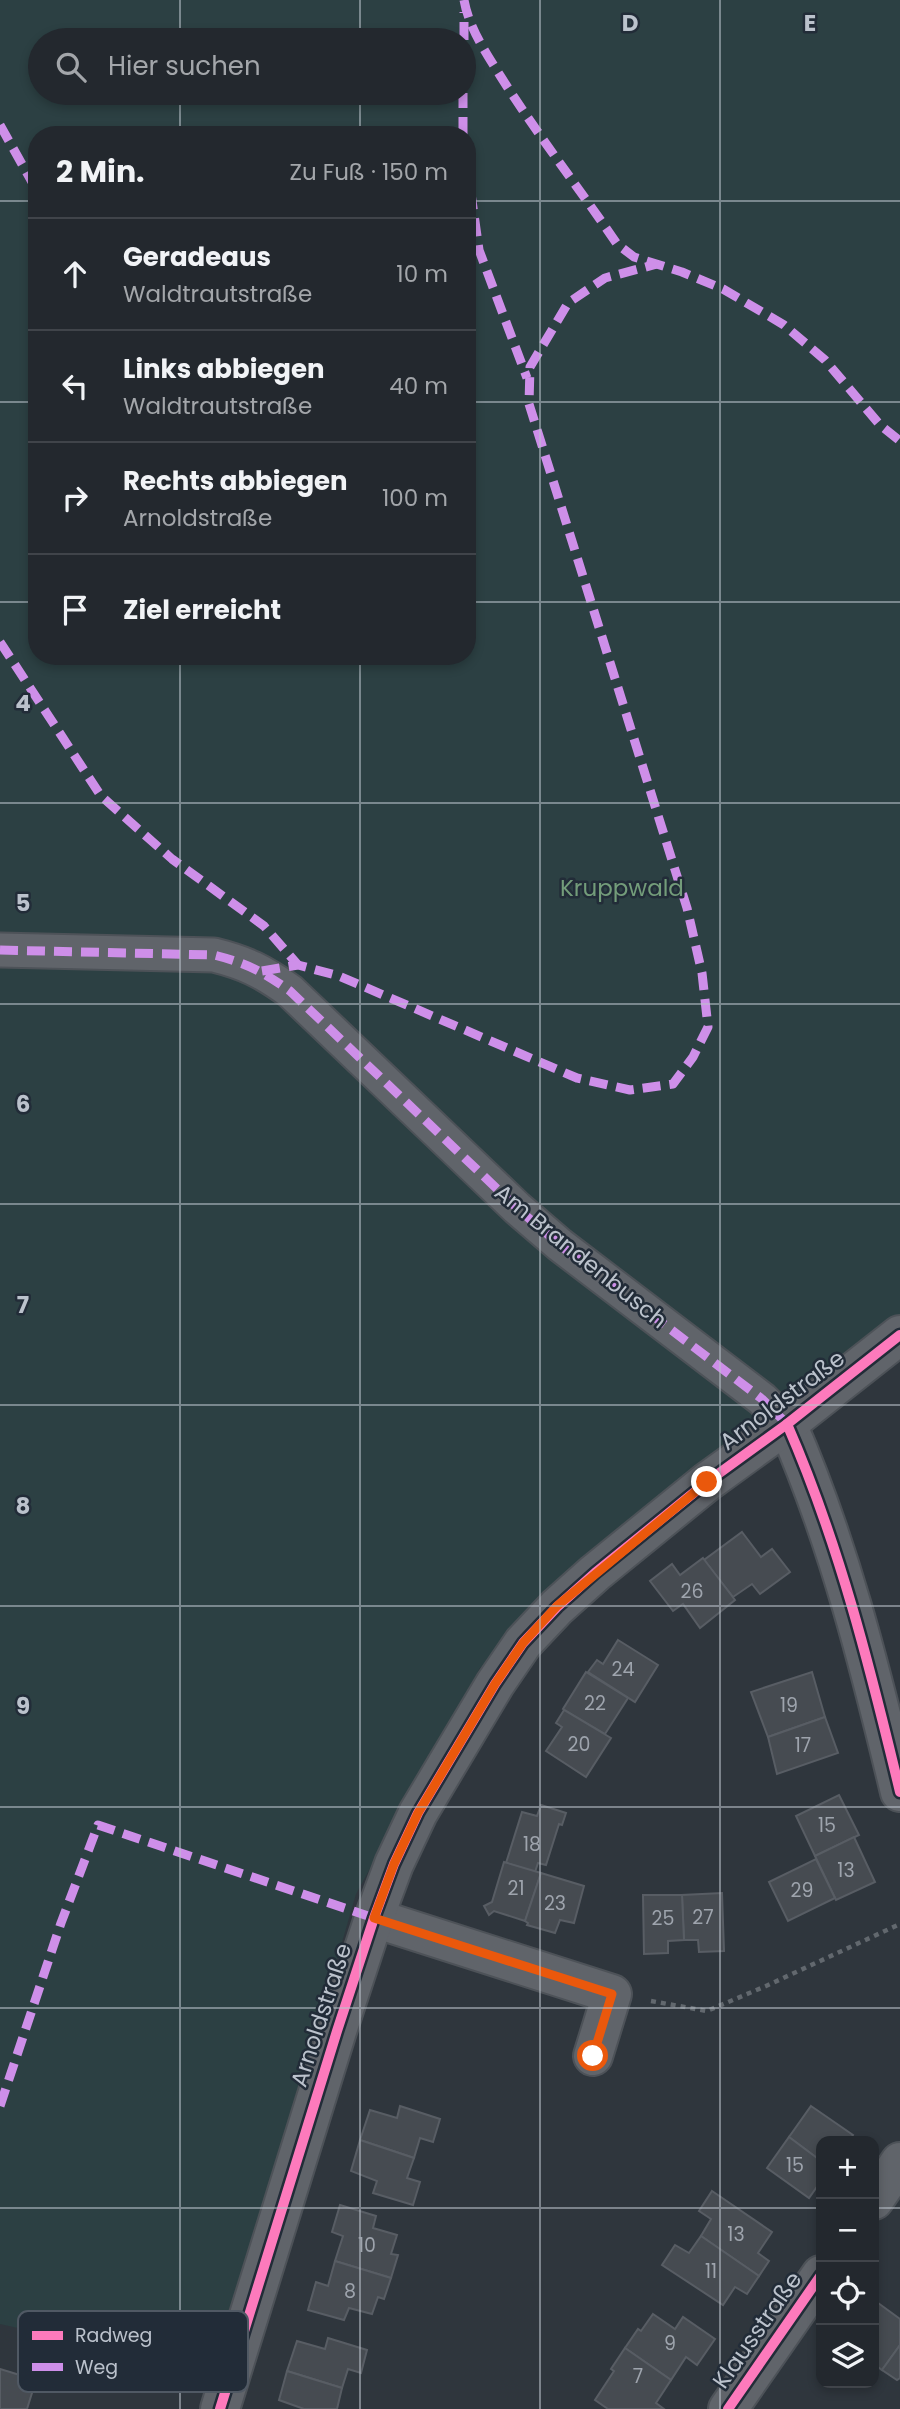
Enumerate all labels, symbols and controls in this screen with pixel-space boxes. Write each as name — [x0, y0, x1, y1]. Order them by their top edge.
text: D — [622, 7, 638, 39]
text: E — [804, 7, 816, 39]
search box — [28, 28, 476, 105]
icon: search — [52, 48, 90, 86]
text: Hier suchen — [108, 48, 261, 84]
text: 2 Min. — [56, 150, 145, 193]
text: Zu Fuß · 150 m — [289, 156, 448, 188]
text: Geradeaus — [123, 239, 271, 275]
icon: ahead — [56, 255, 94, 293]
text: 10 m — [396, 258, 448, 290]
text: Waldtrautstraße — [123, 278, 312, 310]
text: Links abbiegen — [123, 351, 325, 387]
icon: left — [56, 367, 94, 405]
text: 40 m — [389, 370, 448, 402]
text: Waldtrautstraße — [123, 390, 312, 422]
text: Rechts abbiegen — [123, 463, 348, 499]
icon: right — [56, 479, 94, 517]
text: 100 m — [382, 482, 448, 514]
text: Arnoldstraße — [123, 502, 272, 534]
icon: arrive — [56, 591, 94, 629]
text: Ziel erreicht — [123, 592, 281, 628]
text: 4 — [15, 687, 31, 719]
park label: Kruppwald — [560, 872, 684, 904]
text: 5 — [16, 887, 30, 919]
text: 6 — [16, 1088, 30, 1120]
street label: Am Brandenbusch — [488, 1176, 674, 1336]
text: 7 — [17, 1289, 29, 1321]
street label: Arnoldstraße — [713, 1342, 851, 1458]
route end — [691, 1466, 722, 1497]
text: 8 — [16, 1490, 30, 1522]
house number: 26 — [681, 1578, 704, 1605]
house number: 24 — [612, 1656, 634, 1683]
text: 9 — [16, 1690, 30, 1722]
house number: 22 — [584, 1690, 606, 1717]
house number: 19 — [780, 1692, 798, 1719]
house number: 20 — [568, 1731, 590, 1758]
house number: 17 — [795, 1732, 811, 1759]
house number: 15 — [818, 1812, 836, 1839]
house number: 18 — [523, 1831, 541, 1858]
house number: 13 — [837, 1857, 855, 1884]
house number: 21 — [507, 1875, 525, 1902]
house number: 29 — [791, 1877, 813, 1904]
house number: 23 — [544, 1890, 566, 1917]
house number: 27 — [692, 1904, 714, 1931]
house number: 25 — [652, 1905, 674, 1932]
street label: Arnoldstraße — [283, 1939, 359, 2091]
route start — [577, 2040, 608, 2071]
map controls — [816, 2136, 879, 2388]
button: + — [816, 2136, 879, 2199]
house number: 15 — [786, 2152, 804, 2179]
button: − — [816, 2199, 879, 2262]
house number: 13 — [727, 2221, 745, 2248]
house number: 10 — [358, 2232, 376, 2259]
house number: 11 — [705, 2258, 717, 2285]
button: locate — [816, 2262, 879, 2325]
street label: Klausstraße — [705, 2265, 809, 2395]
house number: 8 — [344, 2278, 356, 2305]
legend — [18, 2311, 248, 2392]
text: Radweg — [75, 2322, 152, 2349]
button: layers — [816, 2325, 879, 2388]
house number: 9 — [664, 2330, 676, 2357]
text: Weg — [75, 2354, 118, 2381]
house number: 7 — [633, 2363, 643, 2390]

